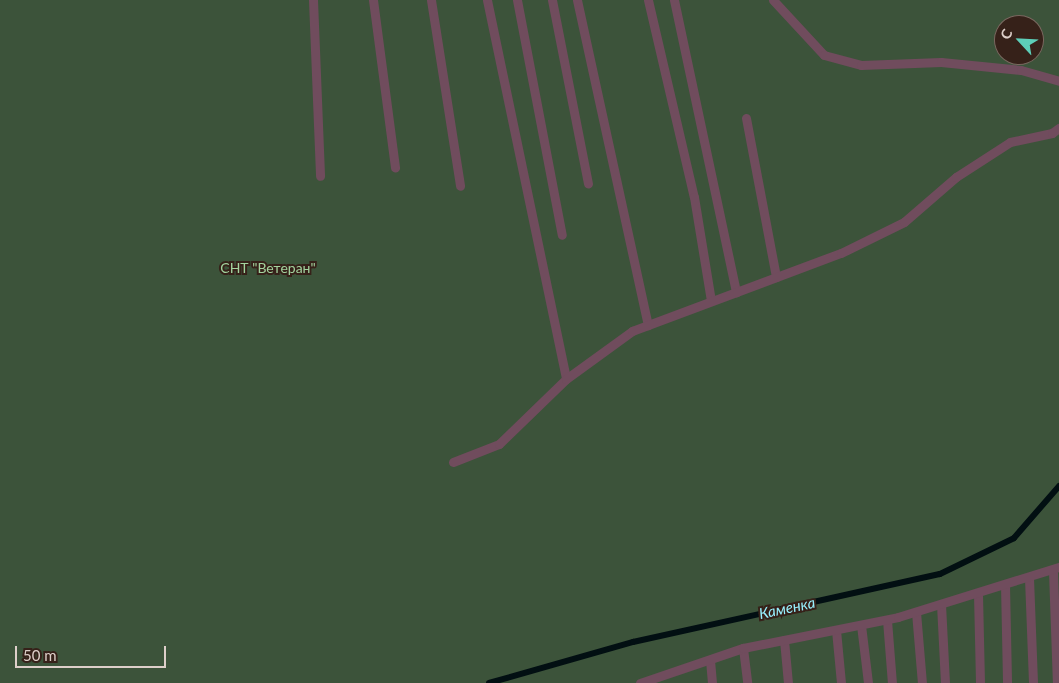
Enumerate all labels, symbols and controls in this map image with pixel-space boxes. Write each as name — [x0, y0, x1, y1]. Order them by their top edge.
north arrow — [994, 15, 1044, 65]
text: С — [996, 26, 1016, 42]
park label: СНТ "Ветеран" — [220, 260, 316, 276]
water label: Каменка — [757, 593, 817, 623]
scale bar — [18, 636, 169, 668]
text: 50 m — [23, 646, 57, 664]

